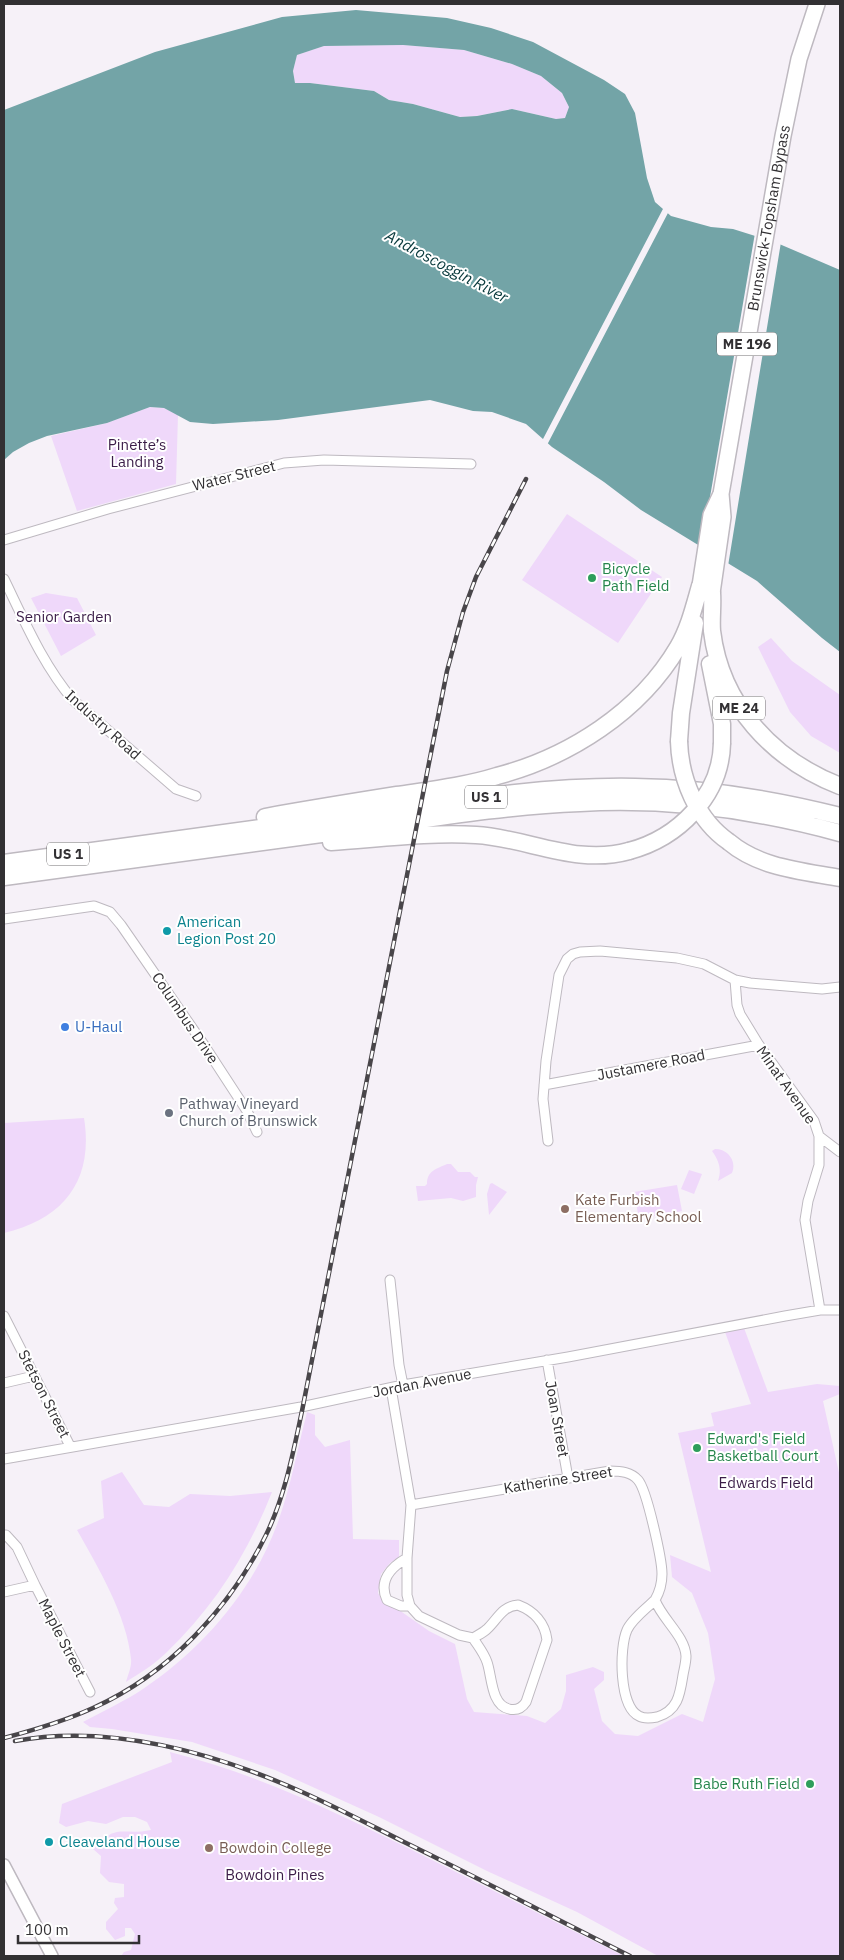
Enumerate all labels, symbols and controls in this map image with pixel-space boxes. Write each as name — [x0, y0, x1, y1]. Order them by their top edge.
street label: Brunswick-Topsham Bypass — [743, 123, 794, 312]
water label: Androscoggin River — [381, 225, 513, 307]
road number: ME 196 — [717, 332, 777, 356]
park label: Pinette’s Landing — [108, 435, 166, 471]
street label: Water Street — [190, 456, 277, 495]
place label: Bicycle Path Field — [602, 559, 669, 595]
marker: Bicycle Path Field — [586, 572, 598, 584]
park label: Senior Garden — [16, 607, 112, 626]
street label: Industry Road — [62, 686, 145, 764]
road number: ME 24 — [713, 696, 765, 720]
road number: US 1 — [465, 786, 507, 809]
road number: US 1 — [47, 842, 89, 866]
place label: American Legion Post 20 — [177, 912, 276, 948]
marker: American Legion Post 20 — [161, 925, 173, 937]
street label: Columbus Drive — [148, 968, 223, 1067]
place label: U-Haul — [75, 1017, 122, 1036]
marker: U-Haul — [59, 1021, 71, 1033]
street label: Minat Avenue — [752, 1042, 820, 1128]
street label: Justamere Road — [595, 1045, 707, 1084]
place label: Pathway Vineyard Church of Brunswick — [179, 1094, 317, 1130]
marker: Pathway Vineyard Church of Brunswick — [163, 1107, 175, 1119]
place label: Kate Furbish Elementary School — [575, 1190, 702, 1226]
marker: Kate Furbish Elementary School — [559, 1203, 571, 1215]
street label: Stetson Street — [14, 1347, 75, 1441]
street label: Jordan Avenue — [371, 1364, 473, 1401]
street label: Joan Street — [541, 1379, 574, 1459]
place label: Edward's Field Basketball Court — [707, 1429, 819, 1465]
marker: Edward's Field Basketball Court — [691, 1442, 703, 1454]
street label: Katherine Street — [502, 1462, 614, 1497]
park label: Edwards Field — [719, 1473, 813, 1492]
street label: Maple Street — [34, 1595, 90, 1680]
place label: Babe Ruth Field — [693, 1774, 800, 1793]
marker: Babe Ruth Field — [804, 1778, 816, 1790]
place label: Cleaveland House — [59, 1832, 180, 1851]
marker: Cleaveland House — [43, 1836, 55, 1848]
place label: Bowdoin College — [219, 1838, 332, 1857]
marker: Bowdoin College — [203, 1842, 215, 1854]
park label: Bowdoin Pines — [225, 1865, 325, 1884]
scale bar — [18, 1912, 139, 1944]
text: 100 m — [25, 1920, 69, 1939]

